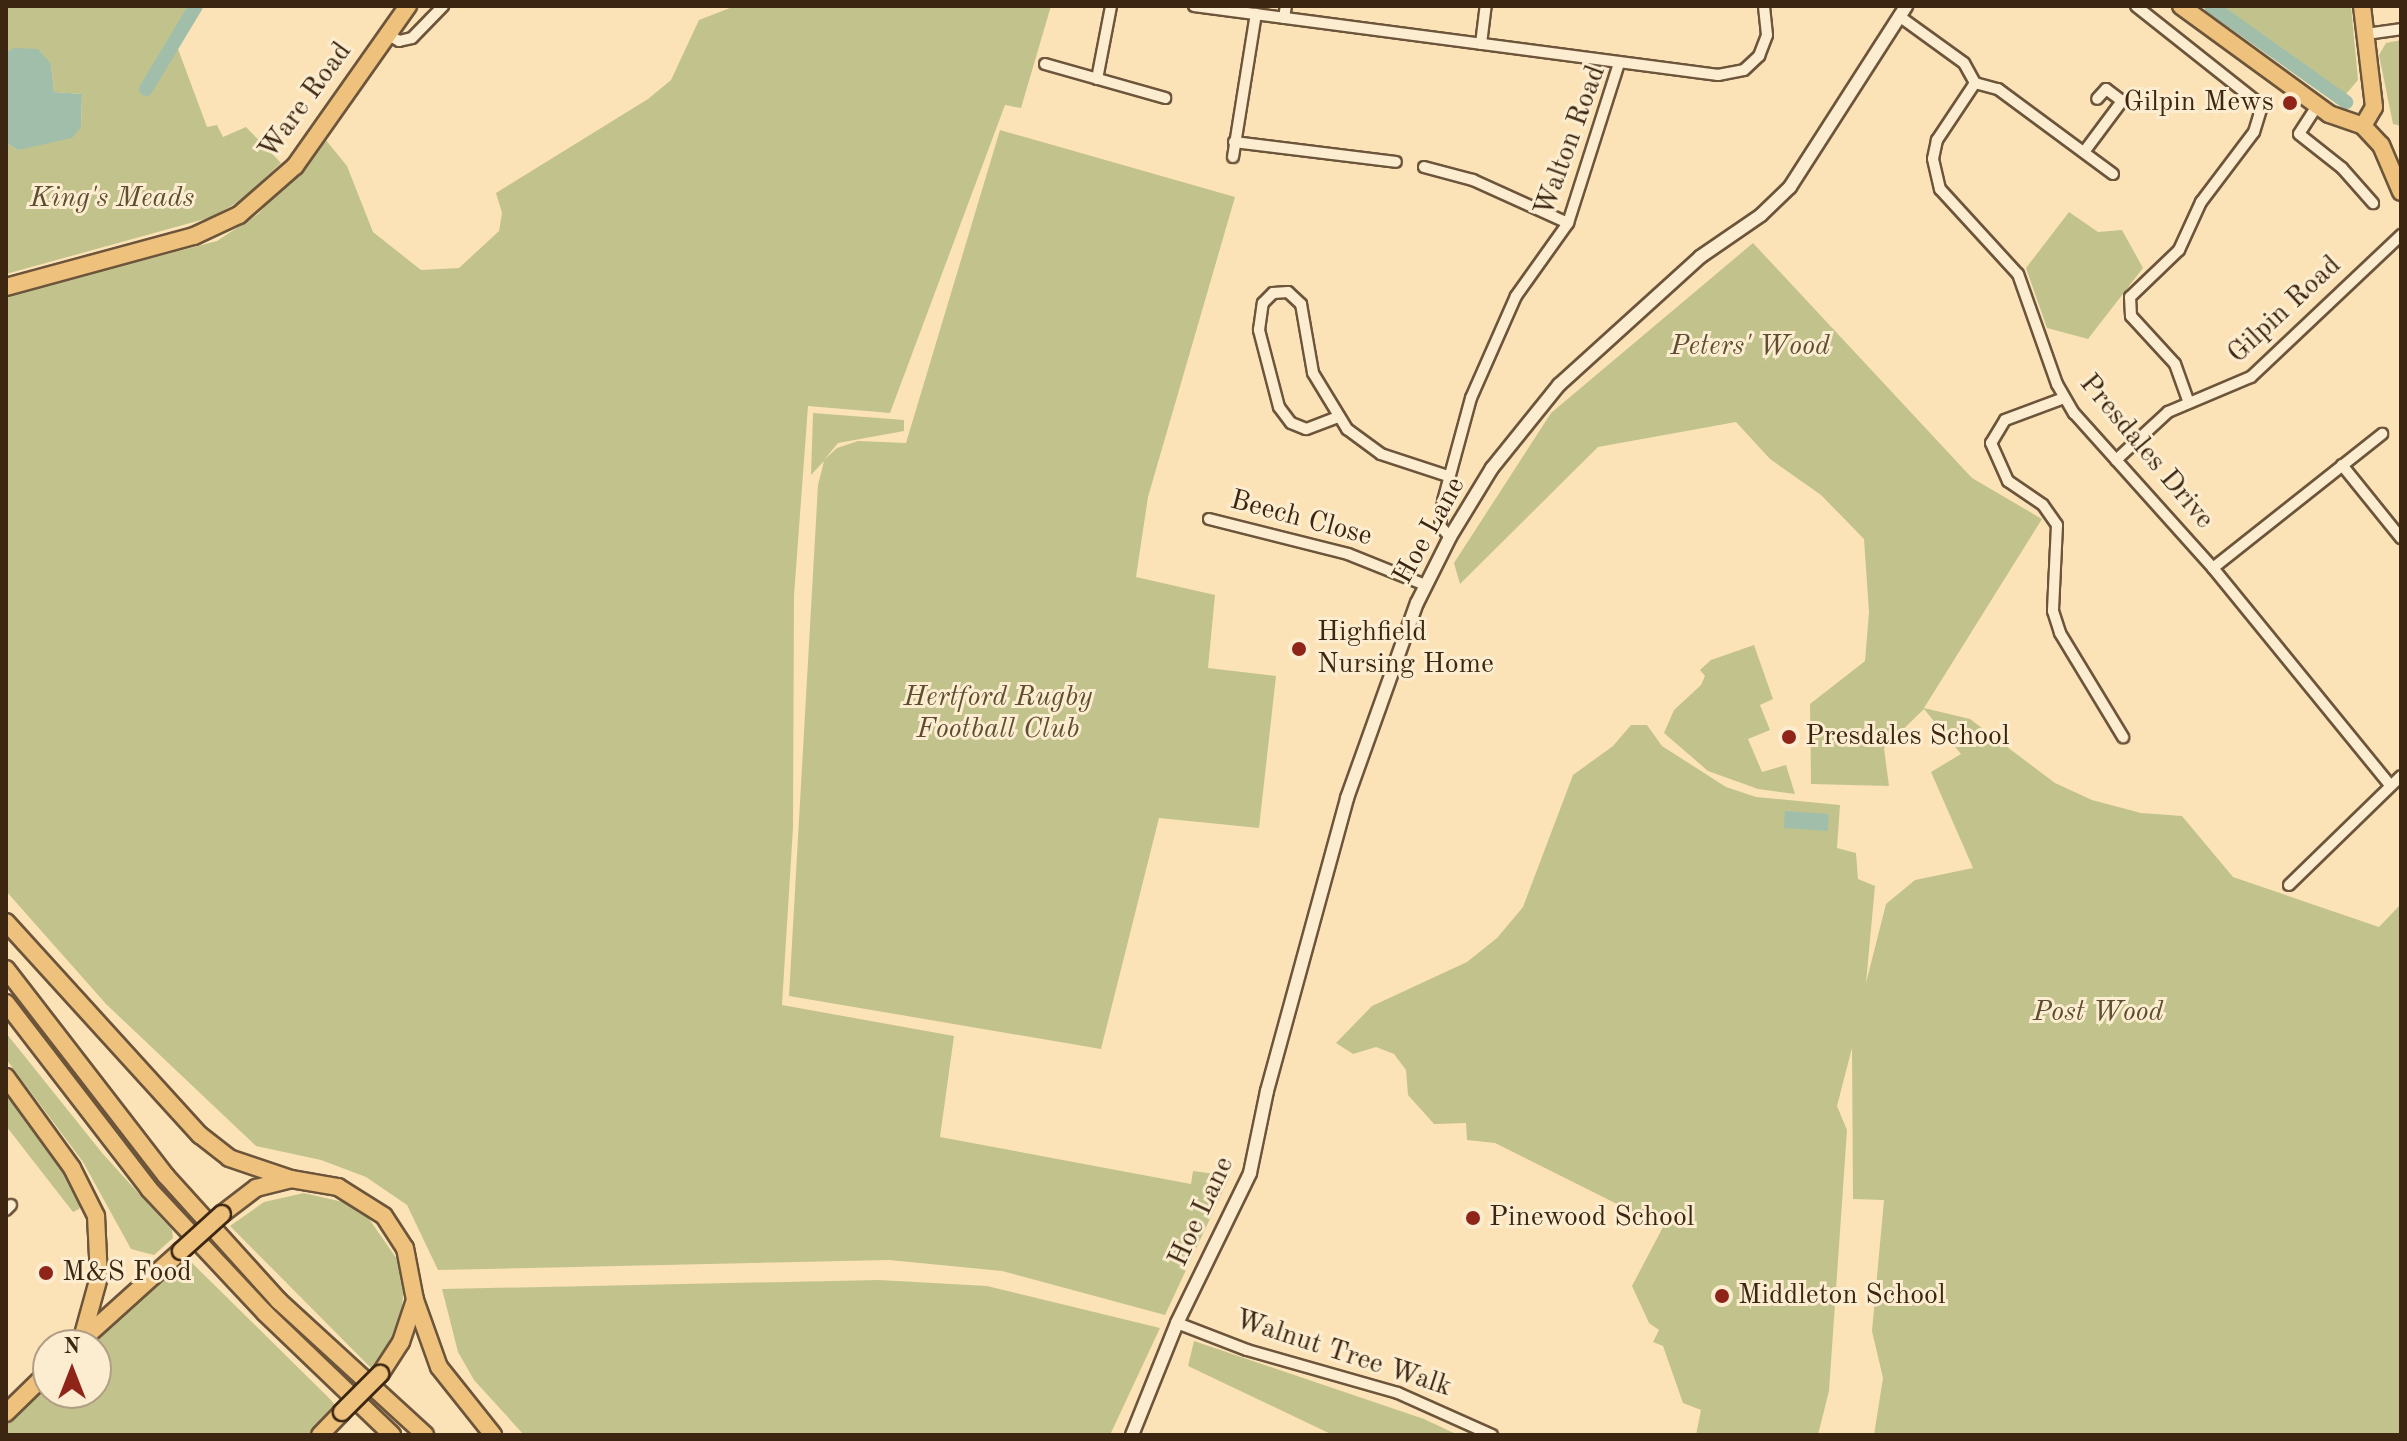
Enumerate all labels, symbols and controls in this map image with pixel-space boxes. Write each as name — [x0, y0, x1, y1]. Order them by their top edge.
street label: Ware Road — [252, 36, 360, 166]
street label: Walton Road — [1528, 61, 1614, 221]
place label: Gilpin Mews — [2123, 86, 2274, 120]
marker: Gilpin Mews — [2281, 94, 2299, 112]
park label: King's Meads — [30, 182, 194, 216]
street label: Gilpin Road — [2221, 249, 2349, 371]
park label: Peters' Wood — [1670, 330, 1830, 364]
street label: Presdales Drive — [2072, 368, 2220, 536]
street label: Hoe Lane — [1387, 472, 1473, 590]
street label: Beech Close — [1226, 484, 1376, 554]
place label: Highfield Nursing Home — [1317, 616, 1494, 682]
marker: Highfield Nursing Home — [1288, 638, 1310, 660]
park label: Hertford Rugby Football Club — [904, 681, 1092, 747]
place label: Presdales School — [1805, 720, 2010, 754]
marker: Presdales School — [1780, 728, 1798, 746]
park label: Post Wood — [2033, 996, 2163, 1030]
street label: Hoe Lane — [1162, 1152, 1242, 1272]
place label: Pinewood School — [1489, 1201, 1694, 1235]
marker: Pinewood School — [1464, 1209, 1482, 1227]
place label: M&S Food — [62, 1256, 192, 1290]
marker: M&S Food — [37, 1264, 55, 1282]
place label: Middleton School — [1738, 1279, 1945, 1313]
marker: Middleton School — [1713, 1287, 1731, 1305]
street label: Walnut Tree Walk — [1231, 1303, 1455, 1405]
north arrow — [32, 1329, 112, 1409]
text: N — [64, 1336, 80, 1358]

